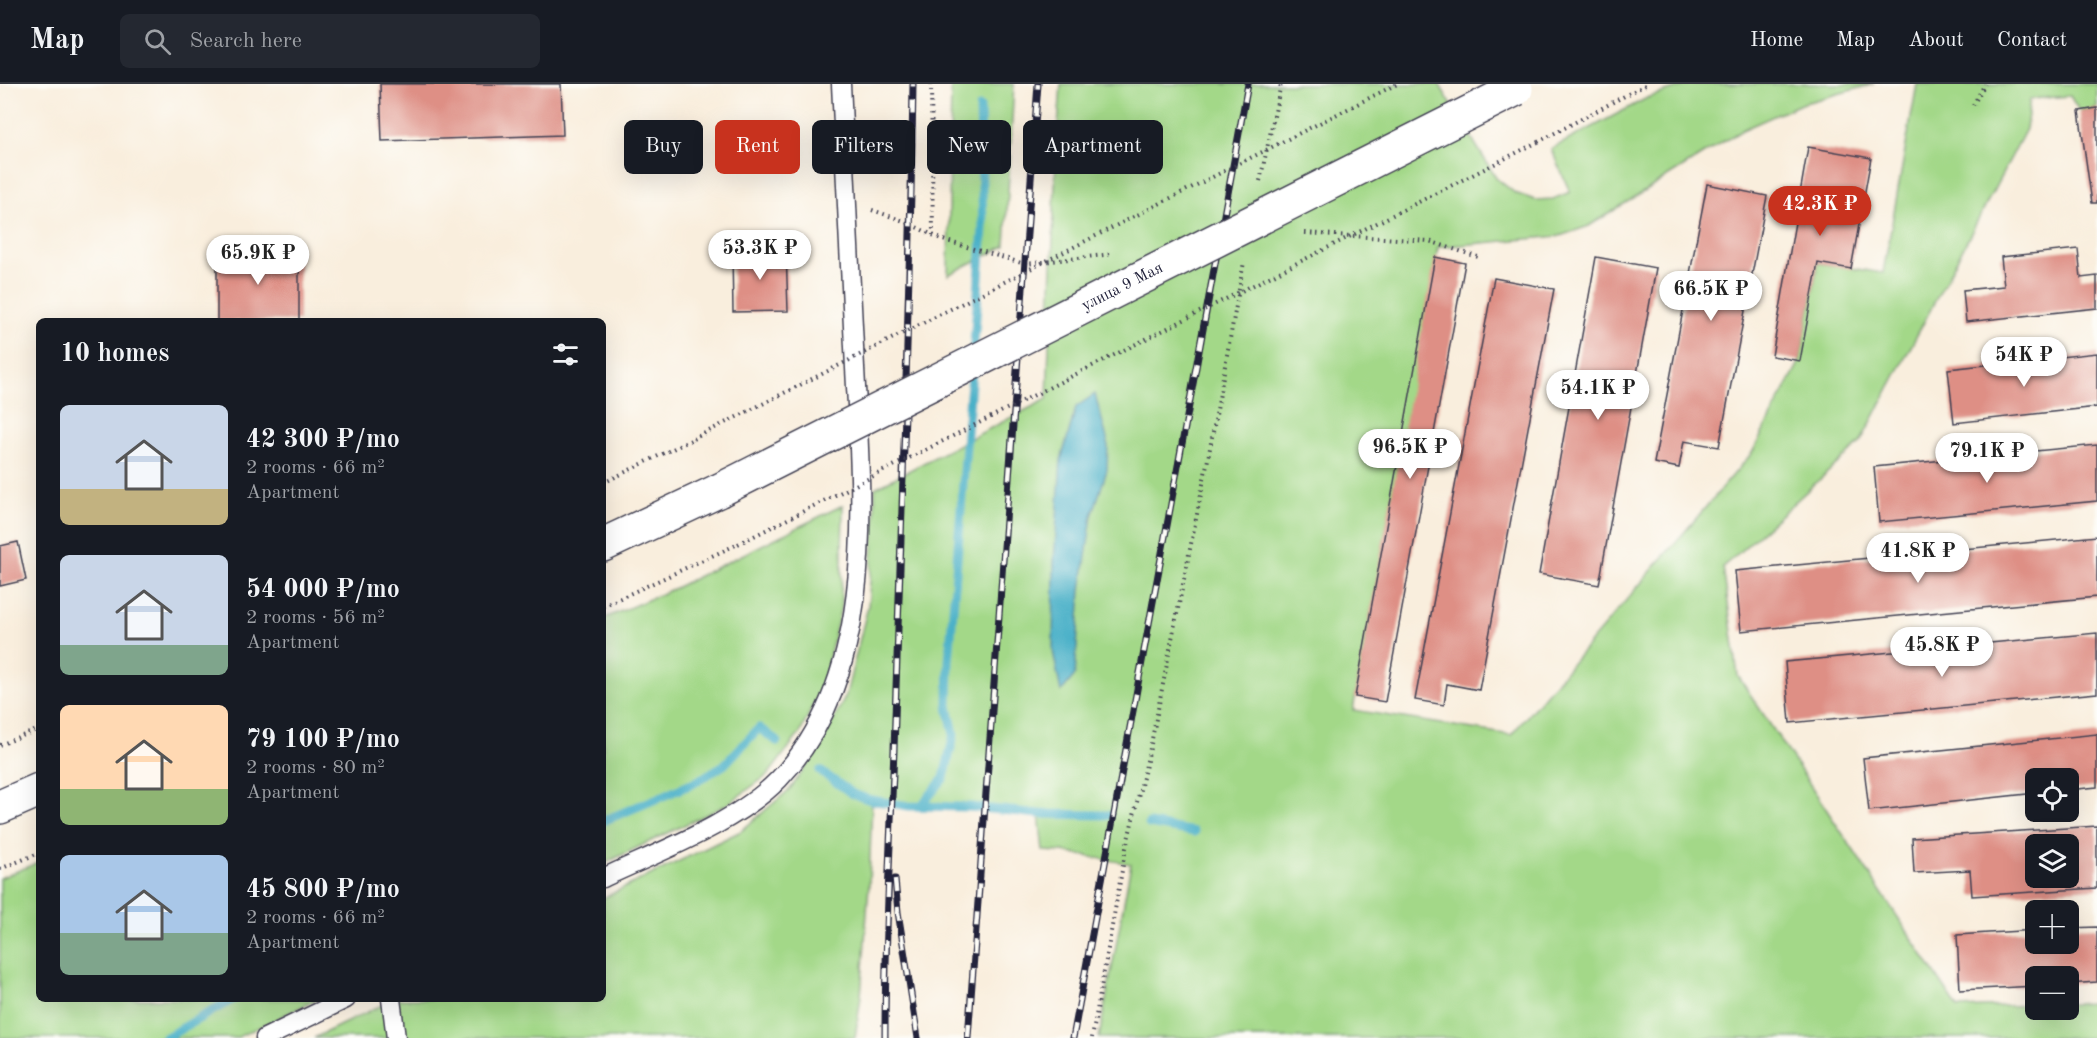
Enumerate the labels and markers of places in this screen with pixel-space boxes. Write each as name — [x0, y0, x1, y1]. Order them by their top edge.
pin: 42.3K ₽ — [1765, 186, 1875, 237]
pin: 53.3K ₽ — [705, 230, 815, 281]
pin: 65.9K ₽ — [203, 235, 313, 286]
pin: 66.5K ₽ — [1656, 271, 1766, 322]
pin: 54K ₽ — [1982, 337, 2066, 388]
pin: 54.1K ₽ — [1543, 370, 1653, 421]
pin: 96.5K ₽ — [1355, 429, 1465, 480]
pin: 79.1K ₽ — [1932, 433, 2042, 484]
pin: 41.8K ₽ — [1863, 533, 1973, 584]
pin: 45.8K ₽ — [1887, 627, 1997, 678]

